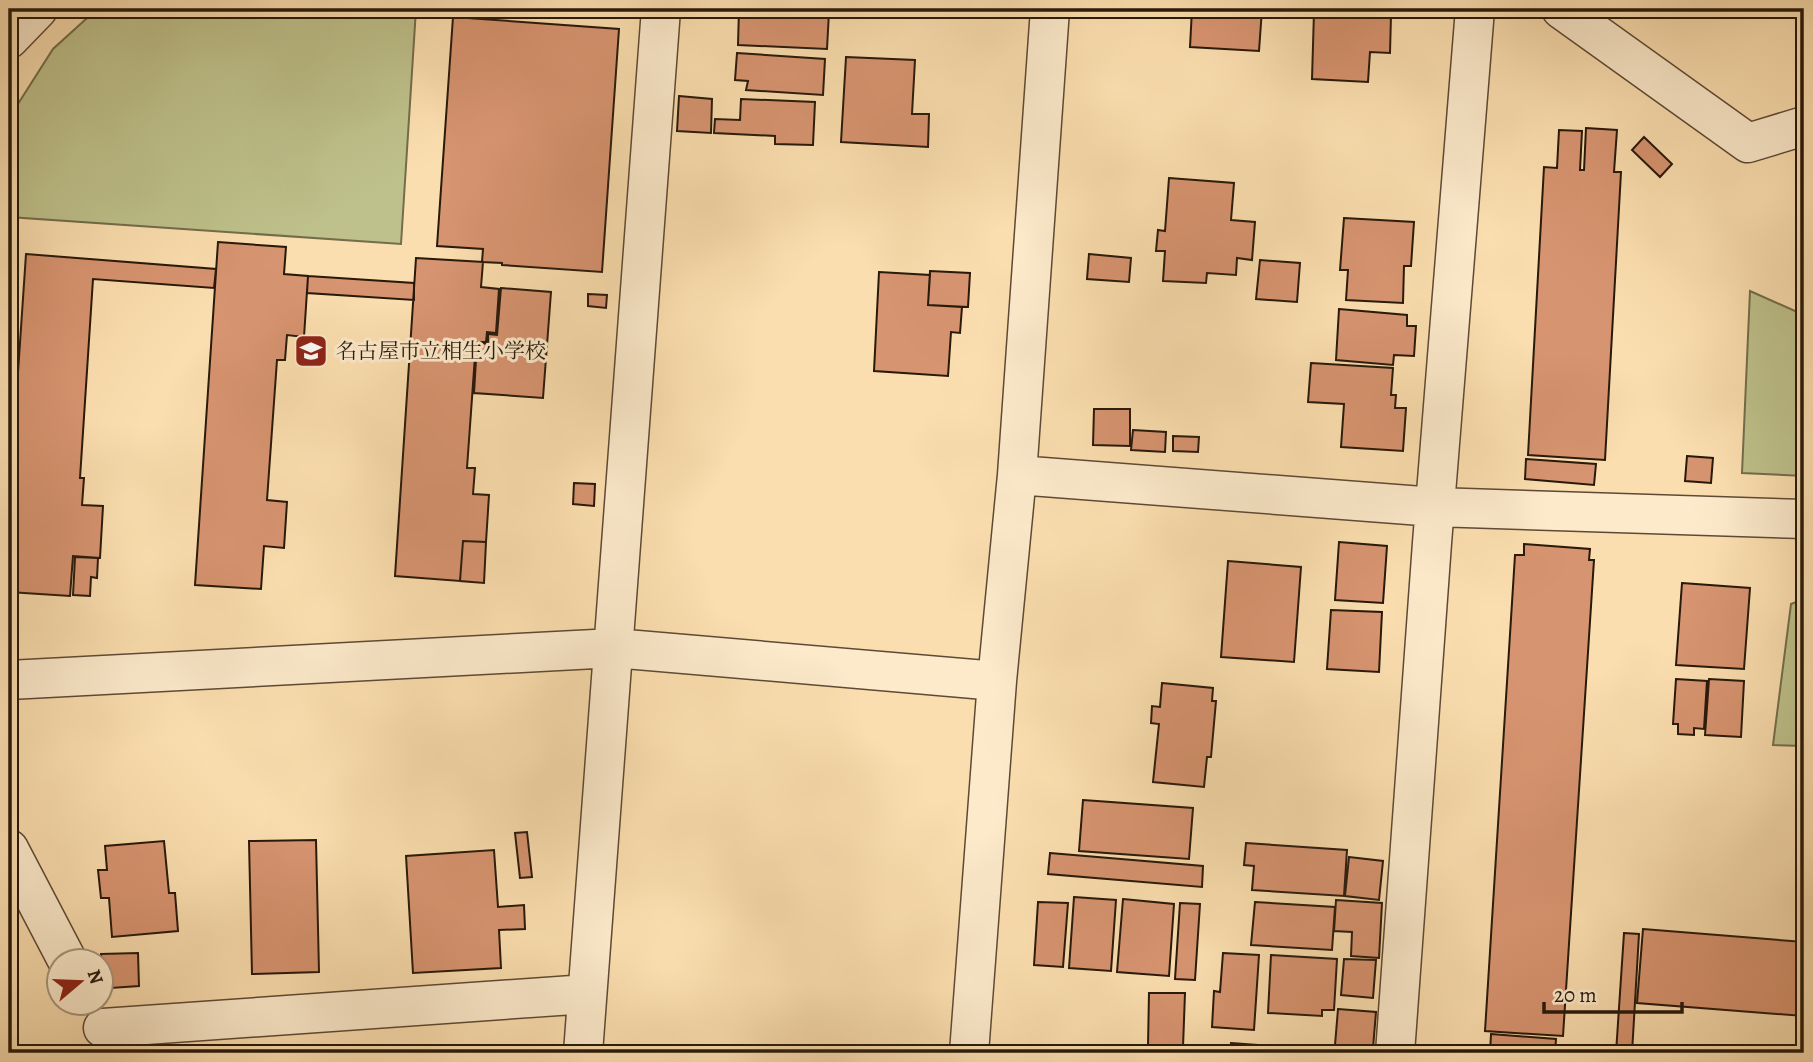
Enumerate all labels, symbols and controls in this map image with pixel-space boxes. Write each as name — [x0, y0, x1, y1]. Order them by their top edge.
school or university icon: 名古屋市立相生小学校 — [292, 332, 330, 370]
place label: 名古屋市立相生小学校 — [336, 337, 546, 365]
north arrow — [46, 946, 116, 1016]
text: N — [81, 966, 110, 988]
scale bar — [1544, 971, 1682, 1015]
text: 20 m — [1554, 981, 1597, 1009]

